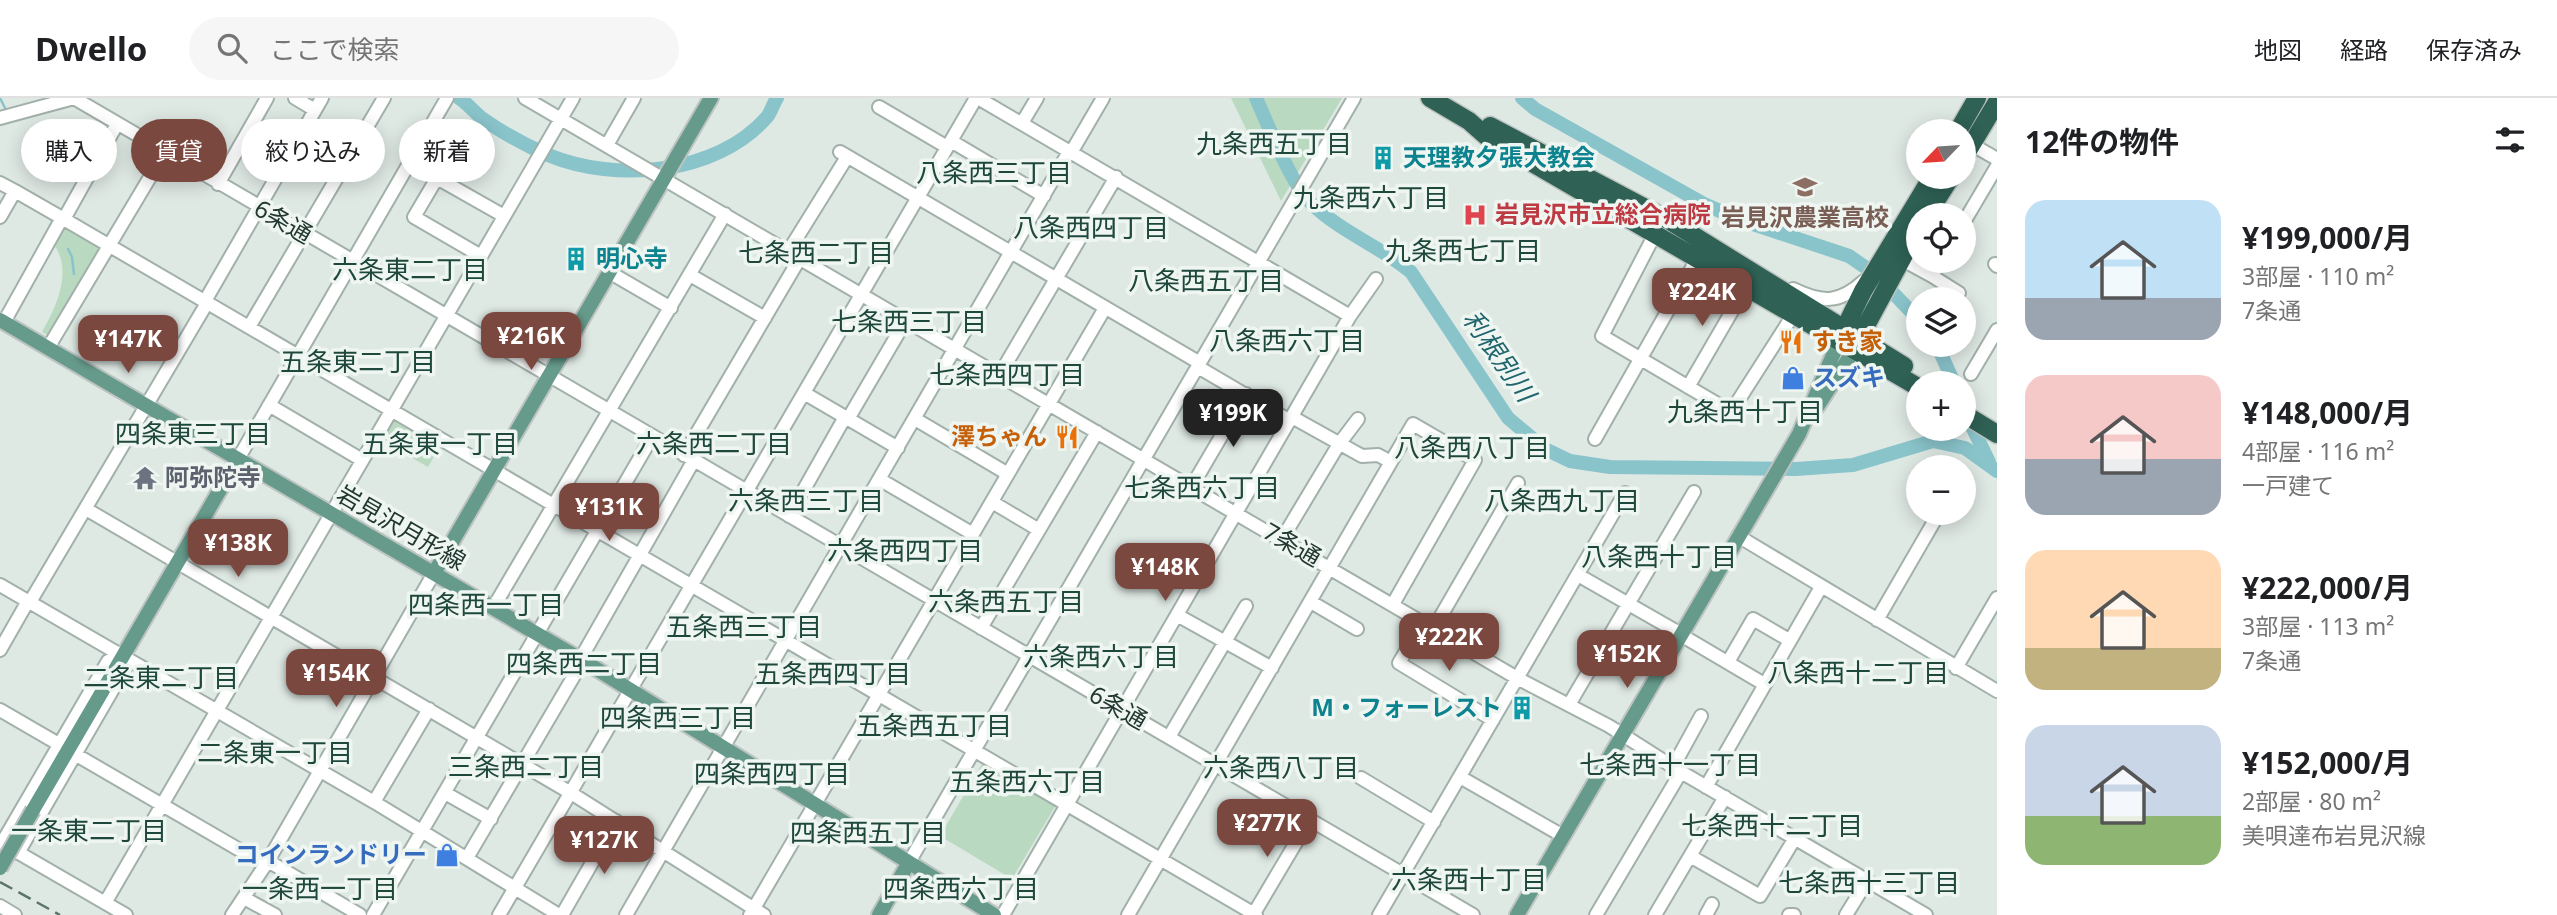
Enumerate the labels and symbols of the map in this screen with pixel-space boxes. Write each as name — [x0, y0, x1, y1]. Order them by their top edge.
north arrow — [1906, 119, 1976, 189]
district label: 九条西五丁目 — [1196, 125, 1352, 161]
place label: 天理教夕張大教会 — [1403, 140, 1595, 173]
building icon: 天理教夕張大教会 — [1369, 144, 1397, 172]
district label: 八条西三丁目 — [916, 154, 1072, 190]
school or university icon: 岩見沢農業高校 — [1791, 173, 1819, 201]
district label: 九条西六丁目 — [1293, 179, 1449, 215]
street label: 6条通 — [249, 191, 319, 250]
place label: 岩見沢市立総合病院 — [1495, 197, 1711, 230]
place label: 岩見沢農業高校 — [1721, 200, 1889, 233]
hospital icon: 岩見沢市立総合病院 — [1461, 201, 1489, 229]
district label: 八条西四丁目 — [1013, 209, 1169, 245]
district label: 九条西七丁目 — [1385, 232, 1541, 268]
district label: 七条西二丁目 — [738, 234, 894, 270]
place label: 明心寺 — [596, 241, 668, 274]
building icon: 明心寺 — [562, 245, 590, 273]
district label: 六条東二丁目 — [332, 251, 488, 287]
district label: 八条西五丁目 — [1128, 262, 1284, 298]
pin: ¥224K — [1653, 268, 1751, 328]
water label: 利根別川 — [1455, 302, 1546, 411]
district label: 七条西三丁目 — [831, 303, 987, 339]
pin: ¥216K — [482, 313, 580, 372]
pin: ¥147K — [79, 316, 177, 375]
district label: 八条西六丁目 — [1209, 322, 1365, 358]
place label: すき家 — [1811, 324, 1883, 357]
restaurant icon: すき家 — [1777, 328, 1805, 356]
district label: 五条東二丁目 — [280, 343, 436, 379]
district label: 七条西四丁目 — [929, 356, 1085, 392]
place label: スズキ — [1813, 360, 1885, 393]
shop icon: スズキ — [1779, 364, 1807, 392]
pin: ¥199K — [1184, 390, 1282, 449]
district label: 九条西十丁目 — [1667, 393, 1823, 429]
district label: 四条東三丁目 — [115, 415, 271, 451]
place label: 澤ちゃん — [951, 419, 1047, 452]
restaurant icon: 澤ちゃん — [1053, 423, 1081, 451]
district label: 五条東一丁目 — [362, 425, 518, 461]
district label: 六条西二丁目 — [636, 425, 792, 461]
district label: 八条西八丁目 — [1394, 429, 1550, 465]
place label: 阿弥陀寺 — [165, 460, 261, 493]
temple icon: 阿弥陀寺 — [131, 464, 159, 492]
district label: 七条西六丁目 — [1124, 469, 1280, 505]
street label: 岩見沢月形線 — [331, 476, 472, 577]
district label: 六条西三丁目 — [728, 482, 884, 518]
district label: 八条西九丁目 — [1484, 482, 1640, 518]
pin: ¥131K — [560, 484, 658, 543]
street label: 7条通 — [1258, 514, 1328, 573]
pin: ¥138K — [189, 519, 287, 579]
district label: 六条西四丁目 — [827, 532, 983, 568]
district label: 八条西十丁目 — [1581, 538, 1737, 574]
pin: ¥148K — [1116, 544, 1214, 603]
district label: 六条西五丁目 — [928, 583, 1084, 619]
district label: 四条西一丁目 — [408, 586, 564, 622]
district label: 五条西三丁目 — [666, 608, 822, 644]
pin: ¥222K — [1400, 614, 1498, 673]
pin: ¥152K — [1578, 630, 1676, 690]
district label: 六条西六丁目 — [1023, 638, 1179, 674]
district label: 四条西二丁目 — [506, 645, 662, 681]
pin: ¥154K — [287, 650, 385, 709]
district label: 八条西十二丁目 — [1767, 654, 1949, 690]
district label: 五条西四丁目 — [755, 655, 911, 691]
district label: 二条東二丁目 — [83, 659, 239, 695]
street label: 6条通 — [1084, 677, 1154, 736]
place label: M・フォーレスト — [1311, 690, 1502, 723]
building icon: M・フォーレスト — [1508, 694, 1536, 722]
district label: 四条西三丁目 — [600, 699, 756, 735]
district label: 五条西五丁目 — [856, 707, 1012, 743]
district label: 二条東一丁目 — [197, 734, 353, 770]
district label: 七条西十一丁目 — [1579, 746, 1761, 782]
district label: 三条西二丁目 — [448, 748, 604, 784]
district label: 六条西八丁目 — [1203, 749, 1359, 785]
district label: 四条西四丁目 — [694, 755, 850, 791]
district label: 五条西六丁目 — [949, 763, 1105, 799]
pin: ¥277K — [1218, 800, 1316, 859]
district label: 七条西十二丁目 — [1681, 807, 1863, 843]
district label: 一条東二丁目 — [11, 812, 167, 848]
district label: 四条西五丁目 — [790, 814, 946, 850]
pin: ¥127K — [555, 816, 653, 876]
place label: コインランドリー — [235, 837, 427, 870]
shop icon: コインランドリー — [433, 841, 461, 869]
district label: 六条西十丁目 — [1391, 861, 1547, 897]
district label: 七条西十三丁目 — [1778, 864, 1960, 900]
district label: 一条西一丁目 — [242, 870, 398, 906]
district label: 四条西六丁目 — [883, 870, 1039, 906]

